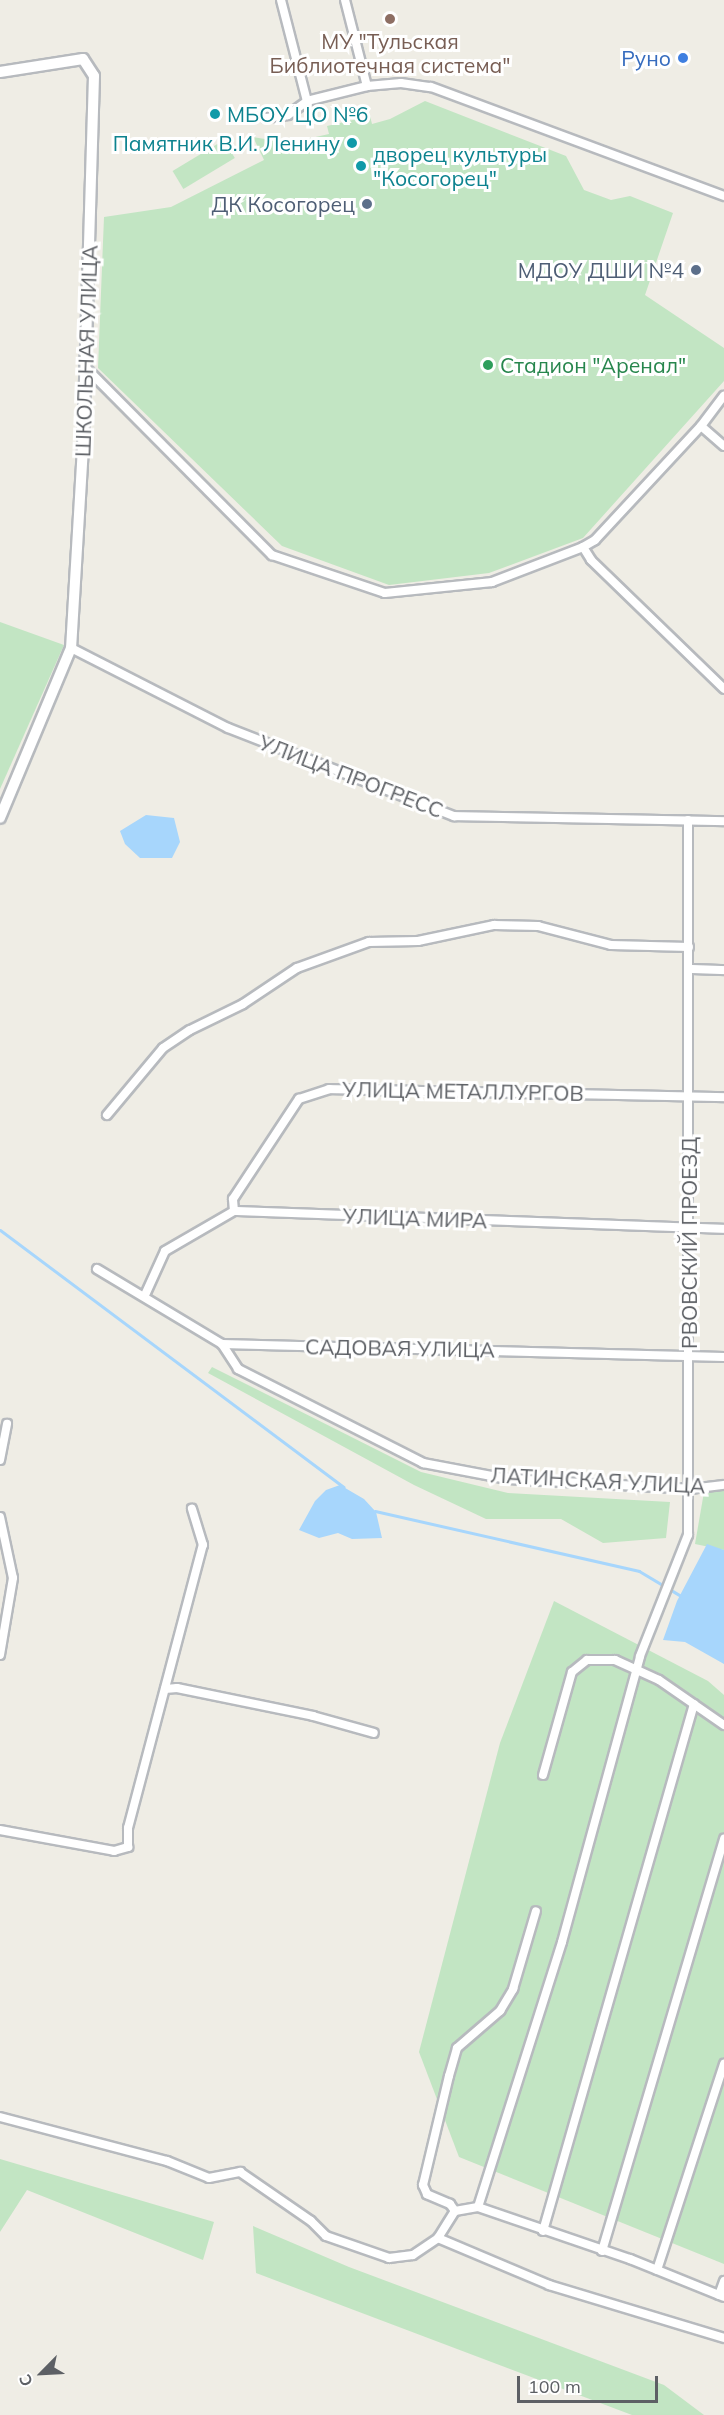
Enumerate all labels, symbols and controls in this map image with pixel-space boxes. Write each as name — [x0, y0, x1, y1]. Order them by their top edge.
marker: МУ "Тульская Библиотечная система" — [383, 12, 397, 26]
place label: МУ "Тульская Библиотечная система" — [269, 28, 511, 78]
place label: Руно — [621, 45, 671, 71]
marker: Руно — [676, 51, 690, 65]
place label: МБОУ ЦО №6 — [227, 101, 368, 127]
marker: МБОУ ЦО №6 — [208, 107, 222, 121]
place label: Памятник В.И. Ленину — [113, 130, 340, 156]
marker: Памятник В.И. Ленину — [345, 136, 359, 150]
place label: дворец культуры "Косогорец" — [373, 141, 547, 191]
marker: дворец культуры "Косогорец" — [354, 159, 368, 173]
place label: ДК Косогорец — [211, 191, 355, 217]
marker: ДК Косогорец — [360, 197, 374, 211]
street label: ШКОЛЬНАЯ УЛИЦА — [70, 245, 102, 457]
place label: МДОУ ДШИ №4 — [518, 257, 684, 283]
marker: МДОУ ДШИ №4 — [689, 263, 703, 277]
place label: Стадион "Аренал" — [500, 352, 686, 378]
marker: Стадион "Аренал" — [481, 358, 495, 372]
street label: УЛИЦА ПРОГРЕСС — [255, 729, 447, 823]
street label: УЛИЦА МЕТАЛЛУРГОВ — [342, 1076, 584, 1106]
street label: РВОВСКИЙ ПРОЕЗД — [676, 1137, 702, 1349]
street label: УЛИЦА МИРА — [342, 1203, 488, 1233]
street label: САДОВАЯ УЛИЦА — [305, 1334, 495, 1362]
street label: ЛАТИНСКАЯ УЛИЦА — [490, 1462, 706, 1498]
north arrow — [12, 2343, 72, 2403]
scale bar — [520, 2364, 661, 2402]
text: С — [14, 2371, 37, 2389]
text: 100 m — [528, 2375, 581, 2398]

